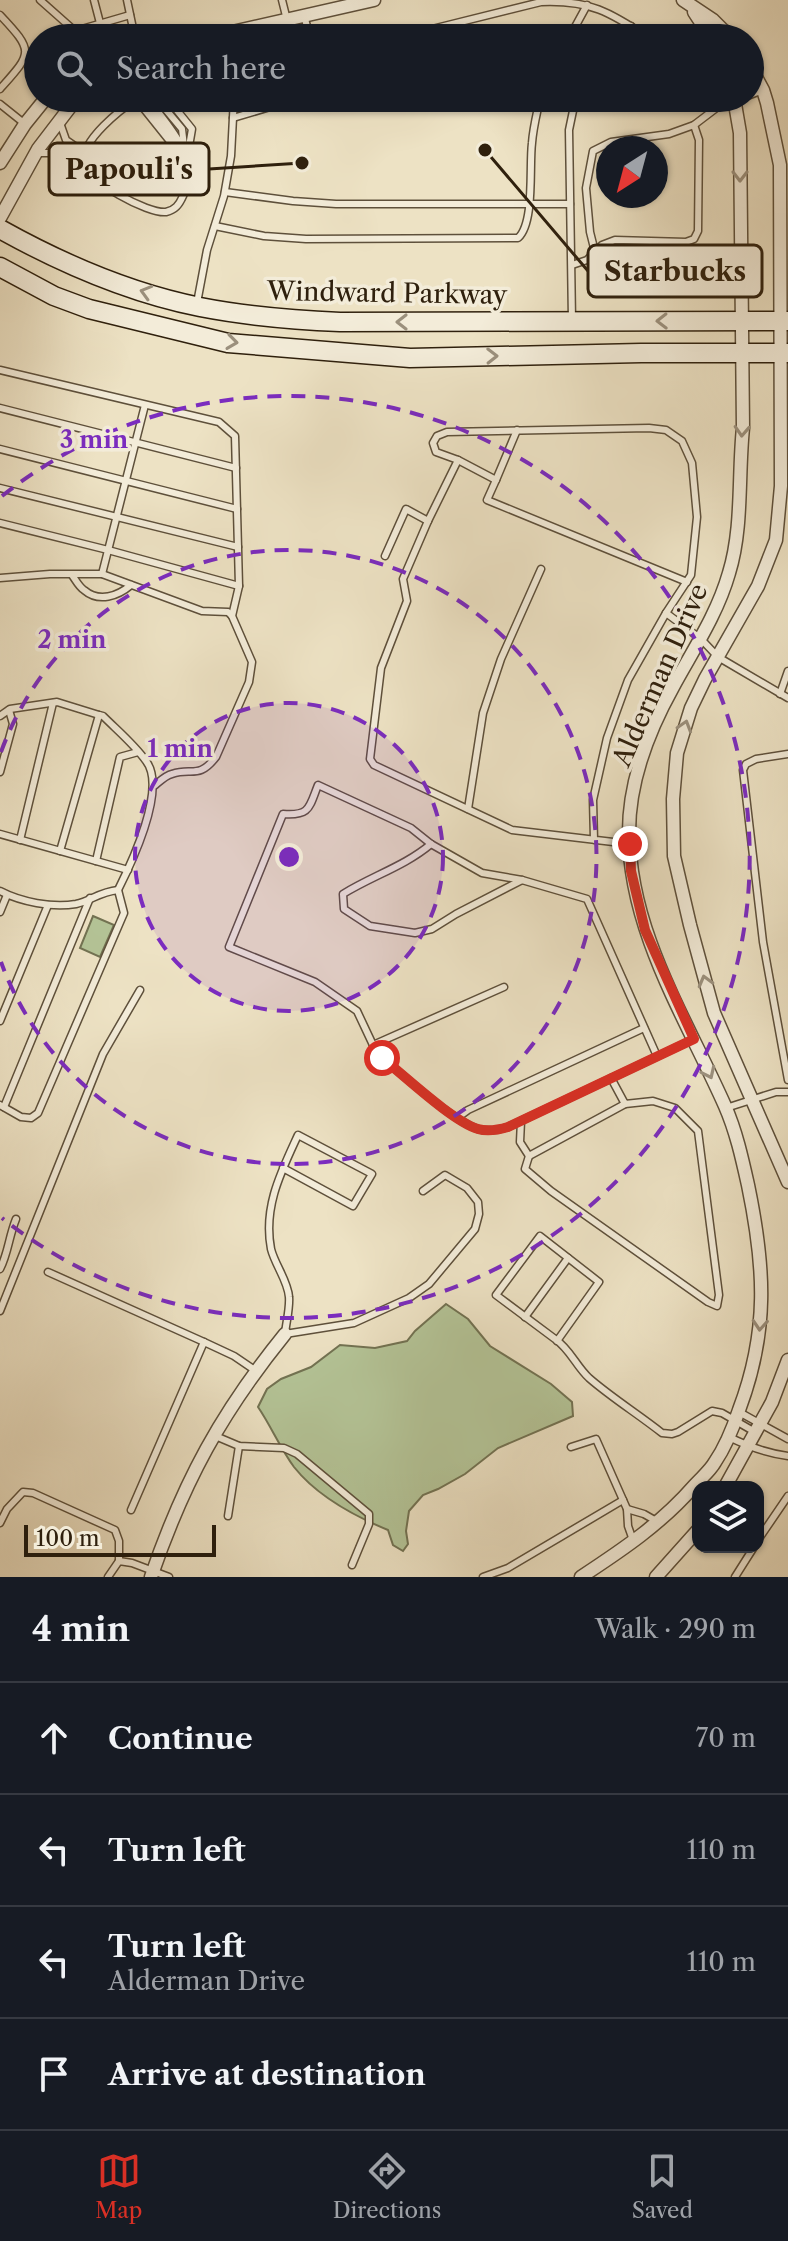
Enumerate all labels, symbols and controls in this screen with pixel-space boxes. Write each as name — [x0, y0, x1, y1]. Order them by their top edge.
search box — [24, 24, 764, 112]
icon: search — [52, 46, 96, 90]
text: Search here — [116, 50, 286, 87]
north arrow — [596, 136, 668, 208]
callout: Papouli's — [49, 143, 209, 195]
text: Papouli's — [65, 152, 193, 186]
one-way arrow — [731, 170, 749, 183]
callout: Starbucks — [588, 245, 762, 297]
text: Starbucks — [604, 254, 746, 288]
street label: Windward Parkway — [266, 275, 508, 311]
one-way arrow — [139, 285, 153, 301]
one-way arrow — [655, 312, 668, 330]
one-way arrow — [395, 313, 408, 331]
one-way arrow — [226, 334, 239, 351]
one-way arrow — [486, 347, 499, 365]
text: 3 min — [60, 425, 129, 454]
one-way arrow — [733, 425, 750, 438]
street label: Alderman Drive — [605, 579, 715, 772]
text: 2 min — [37, 625, 107, 654]
one-way arrow — [676, 720, 692, 733]
text: 1 min — [147, 734, 213, 763]
route end — [612, 826, 648, 862]
centre of rings — [275, 843, 303, 871]
one-way arrow — [697, 974, 714, 988]
route start — [364, 1040, 400, 1076]
one-way arrow — [699, 1065, 715, 1080]
one-way arrow — [752, 1319, 769, 1332]
map controls — [692, 1481, 764, 1553]
button: layers — [692, 1481, 764, 1553]
scale bar — [24, 1521, 216, 1557]
text: 100 m — [36, 1525, 99, 1552]
text: 4 min — [32, 1608, 130, 1650]
text: Walk · 290 m — [595, 1613, 756, 1645]
icon: ahead — [32, 1716, 76, 1760]
text: Continue — [108, 1720, 253, 1757]
text: 70 m — [696, 1722, 756, 1754]
icon: left — [32, 1828, 76, 1872]
text: Turn left — [108, 1832, 245, 1869]
text: 110 m — [687, 1834, 756, 1866]
text: Turn left — [108, 1928, 245, 1965]
icon: left — [32, 1940, 76, 1984]
text: 110 m — [687, 1946, 756, 1978]
text: Alderman Drive — [108, 1965, 305, 1997]
icon: arrive — [32, 2052, 76, 2096]
text: Arrive at destination — [108, 2056, 426, 2093]
tab: Map — [95, 2149, 142, 2224]
tab: Directions — [333, 2149, 441, 2224]
tab: Saved — [632, 2149, 693, 2224]

